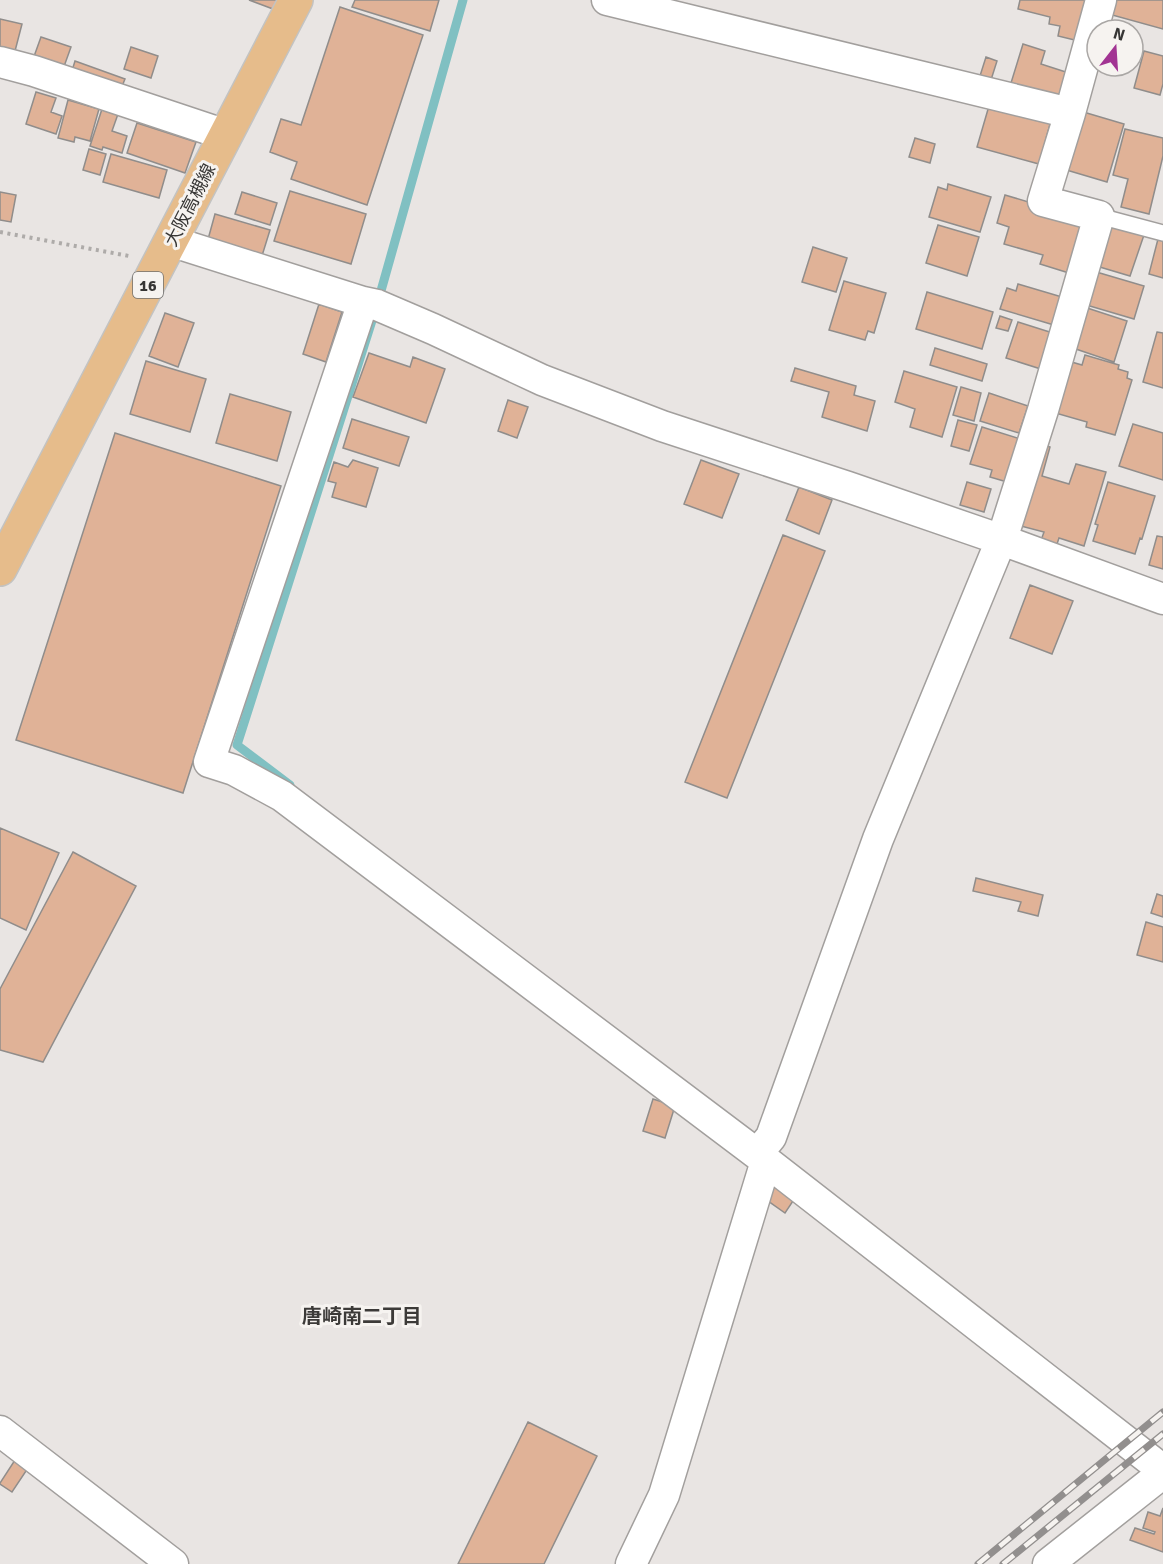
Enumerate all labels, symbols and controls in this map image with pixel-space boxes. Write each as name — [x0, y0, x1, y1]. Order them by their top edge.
north arrow — [1085, 18, 1145, 78]
text: N — [1111, 23, 1127, 46]
street label: 大阪高槻線 — [160, 160, 220, 250]
road number: 16 — [133, 272, 163, 298]
district label: 唐崎南二丁目 — [302, 1304, 422, 1329]

